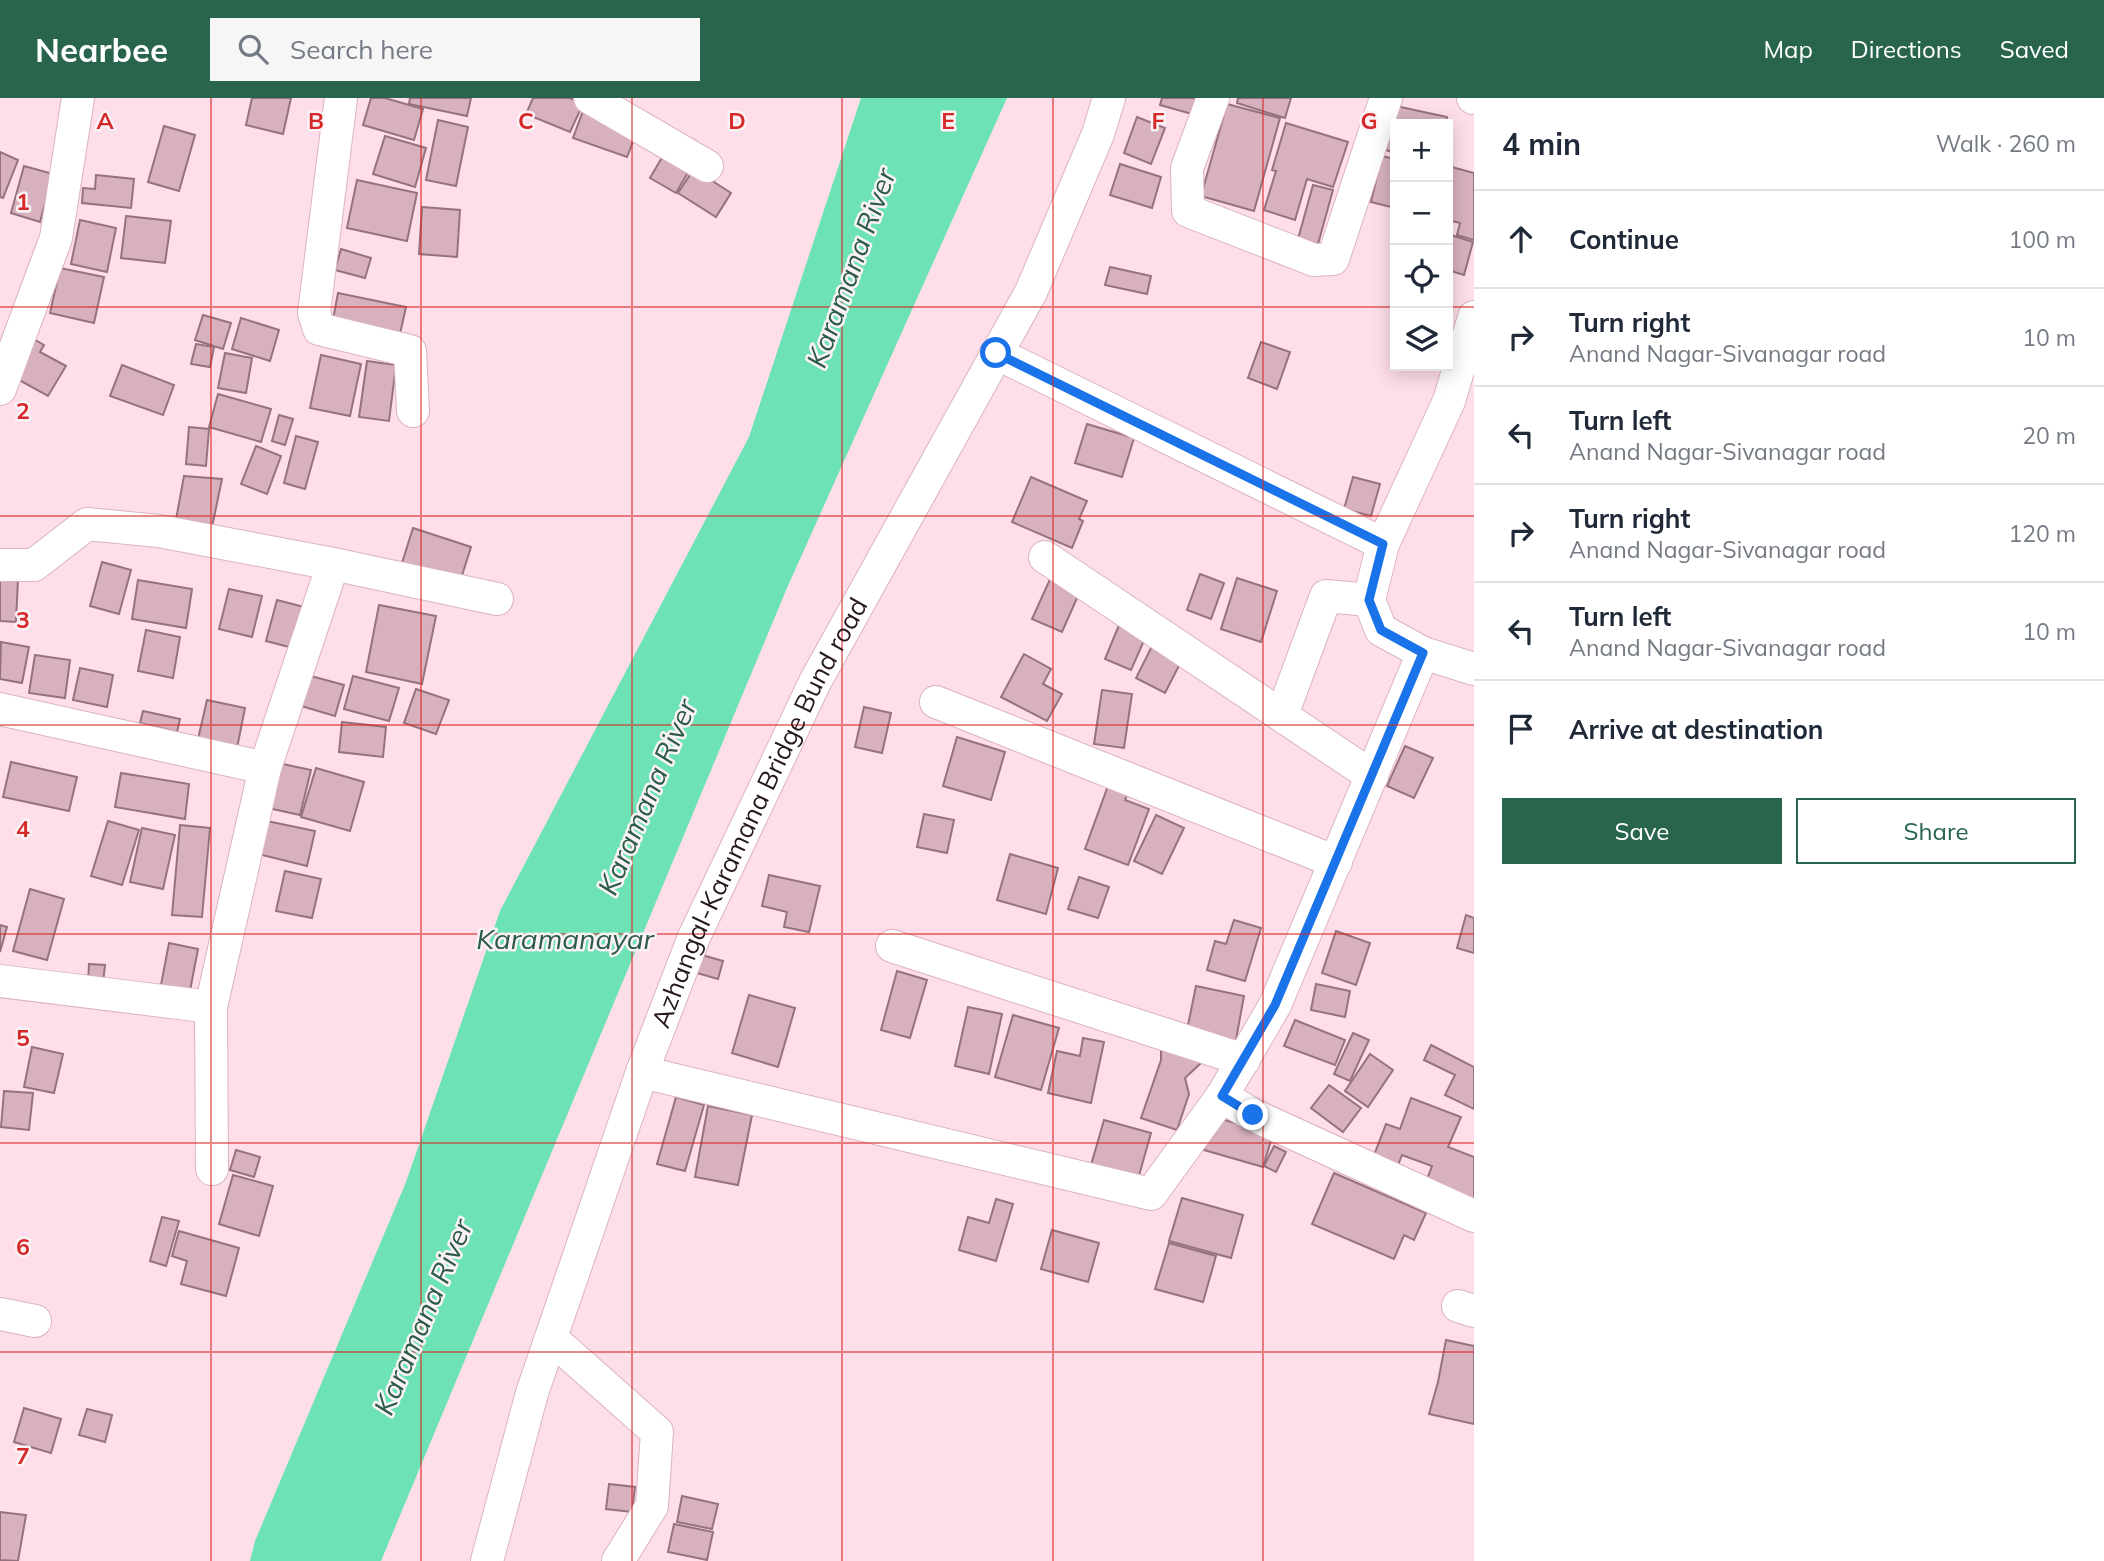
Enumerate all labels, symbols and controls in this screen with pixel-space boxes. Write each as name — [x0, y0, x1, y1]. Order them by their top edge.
search box — [210, 18, 700, 81]
text: Nearbee — [35, 29, 168, 70]
icon: search — [234, 30, 272, 68]
text: Search here — [290, 33, 433, 66]
text: Map — [1763, 34, 1813, 64]
text: Directions — [1851, 34, 1962, 64]
text: Saved — [2000, 34, 2069, 64]
text: A — [96, 106, 114, 135]
text: B — [308, 106, 324, 135]
text: C — [518, 106, 534, 135]
text: D — [728, 106, 746, 135]
text: E — [941, 106, 955, 135]
text: F — [1151, 106, 1165, 135]
text: G — [1360, 106, 1378, 135]
map controls — [1390, 119, 1453, 371]
button: + — [1390, 119, 1453, 182]
text: 4 min — [1502, 125, 1581, 163]
text: Walk · 260 m — [1936, 129, 2076, 158]
water label: Karamana River — [798, 162, 903, 372]
button: − — [1390, 182, 1453, 245]
text: 1 — [16, 187, 30, 216]
icon: ahead — [1502, 220, 1540, 258]
text: Continue — [1569, 223, 1679, 256]
text: 100 m — [2008, 225, 2076, 254]
button: locate — [1390, 245, 1453, 308]
text: Turn right — [1569, 306, 1690, 339]
button: layers — [1390, 308, 1453, 371]
icon: right — [1502, 318, 1540, 356]
text: 10 m — [2022, 323, 2076, 352]
route start — [980, 337, 1011, 368]
text: Anand Nagar-Sivanagar road — [1569, 339, 1886, 368]
text: 2 — [16, 396, 30, 425]
text: Turn left — [1569, 404, 1671, 437]
icon: left — [1502, 416, 1540, 454]
text: 20 m — [2022, 421, 2076, 450]
text: Anand Nagar-Sivanagar road — [1569, 437, 1886, 466]
text: Turn right — [1569, 502, 1690, 535]
icon: right — [1502, 514, 1540, 552]
text: 120 m — [2008, 519, 2076, 548]
text: Anand Nagar-Sivanagar road — [1569, 535, 1886, 564]
street label: Azhangal-Karamana Bridge Bund road — [644, 592, 874, 1032]
text: Turn left — [1569, 600, 1671, 633]
text: 3 — [16, 605, 30, 634]
icon: left — [1502, 612, 1540, 650]
text: 10 m — [2022, 617, 2076, 646]
text: Anand Nagar-Sivanagar road — [1569, 633, 1886, 662]
water label: Karamana River — [590, 692, 704, 900]
icon: arrive — [1502, 710, 1540, 748]
text: Arrive at destination — [1569, 713, 1824, 746]
button: Save — [1502, 798, 1782, 864]
button: Share — [1796, 798, 2076, 864]
text: 4 — [16, 814, 30, 843]
water label: Karamanayar — [476, 921, 656, 956]
text: 5 — [16, 1023, 30, 1052]
route end — [1237, 1099, 1268, 1130]
water label: Karamana River — [366, 1212, 480, 1420]
text: 6 — [16, 1232, 30, 1261]
text: 7 — [16, 1441, 30, 1470]

